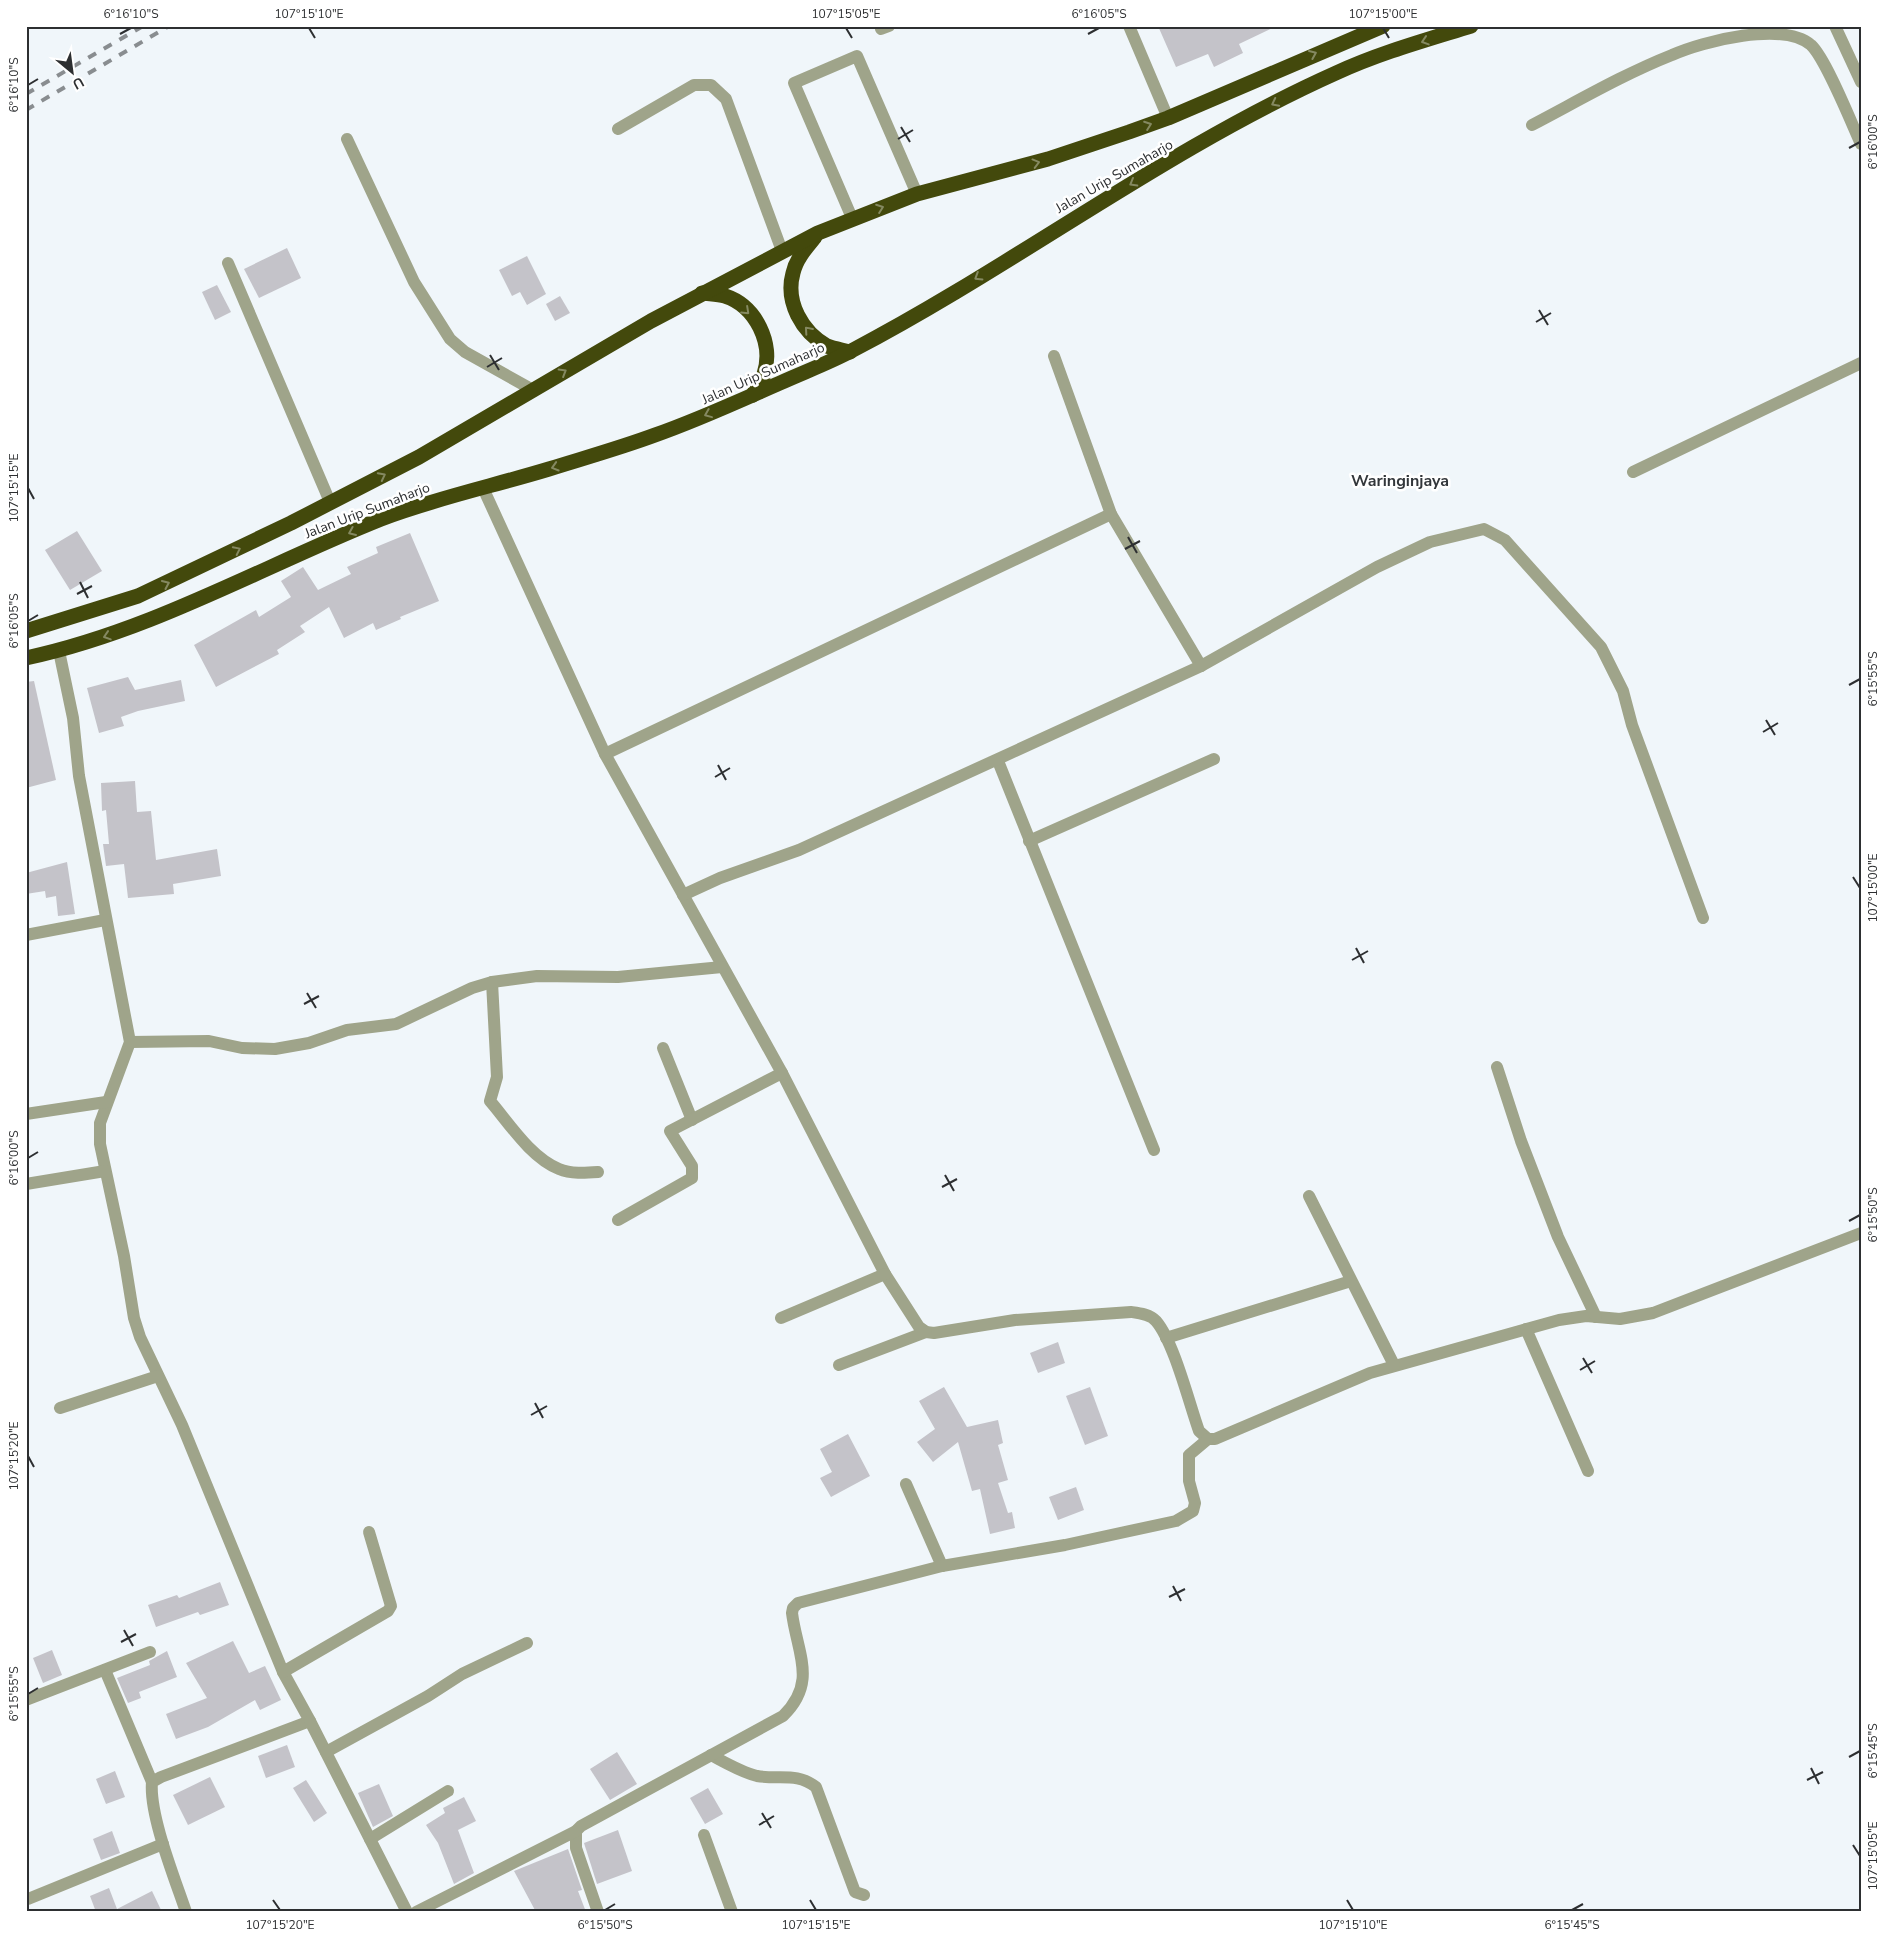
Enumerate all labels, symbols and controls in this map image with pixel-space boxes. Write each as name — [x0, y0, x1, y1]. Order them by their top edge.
text: 6°16'10"S — [103, 6, 159, 22]
text: 107°15'10"E — [274, 6, 344, 22]
text: 107°15'05"E — [811, 6, 881, 22]
text: 6°16'05"S — [1071, 6, 1127, 22]
text: 107°15'00"E — [1348, 6, 1418, 22]
one-way arrow — [1421, 35, 1430, 45]
north arrow — [48, 48, 98, 98]
one-way arrow — [1308, 50, 1317, 61]
text: 6°16'10"S — [6, 57, 22, 113]
text: U — [69, 72, 87, 94]
one-way arrow — [1271, 96, 1280, 107]
text: 6°16'00"S — [1865, 114, 1881, 170]
one-way arrow — [1143, 121, 1151, 131]
street label: Jalan Urip Sumaharjo — [1051, 135, 1177, 218]
one-way arrow — [1031, 158, 1039, 168]
one-way arrow — [1130, 176, 1139, 186]
one-way arrow — [875, 204, 884, 214]
one-way arrow — [975, 270, 984, 280]
one-way arrow — [740, 305, 749, 314]
one-way arrow — [804, 327, 813, 336]
street label: Jalan Urip Sumaharjo — [698, 338, 828, 410]
one-way arrow — [557, 369, 566, 379]
one-way arrow — [705, 409, 713, 419]
text: 107°15'15"E — [6, 453, 22, 523]
one-way arrow — [551, 461, 559, 471]
district label: Waringinjaya — [1351, 470, 1449, 492]
one-way arrow — [377, 472, 386, 482]
street label: Jalan Urip Sumaharjo — [301, 478, 433, 543]
one-way arrow — [348, 526, 357, 536]
one-way arrow — [232, 546, 241, 556]
one-way arrow — [161, 579, 170, 590]
text: 6°16'05"S — [6, 593, 22, 649]
one-way arrow — [104, 631, 112, 641]
text: 6°15'55"S — [1865, 651, 1881, 707]
text: 107°15'00"E — [1865, 853, 1881, 923]
text: 6°16'00"S — [6, 1130, 22, 1186]
text: 6°15'50"S — [1865, 1187, 1881, 1243]
text: 107°15'20"E — [6, 1421, 22, 1491]
text: 6°15'55"S — [6, 1666, 22, 1722]
text: 6°15'45"S — [1865, 1723, 1881, 1779]
text: 107°15'05"E — [1865, 1821, 1881, 1891]
text: 107°15'20"E — [245, 1917, 315, 1933]
text: 6°15'50"S — [577, 1917, 633, 1933]
text: 107°15'15"E — [781, 1917, 851, 1933]
text: 107°15'10"E — [1318, 1917, 1388, 1933]
text: 6°15'45"S — [1544, 1917, 1600, 1933]

